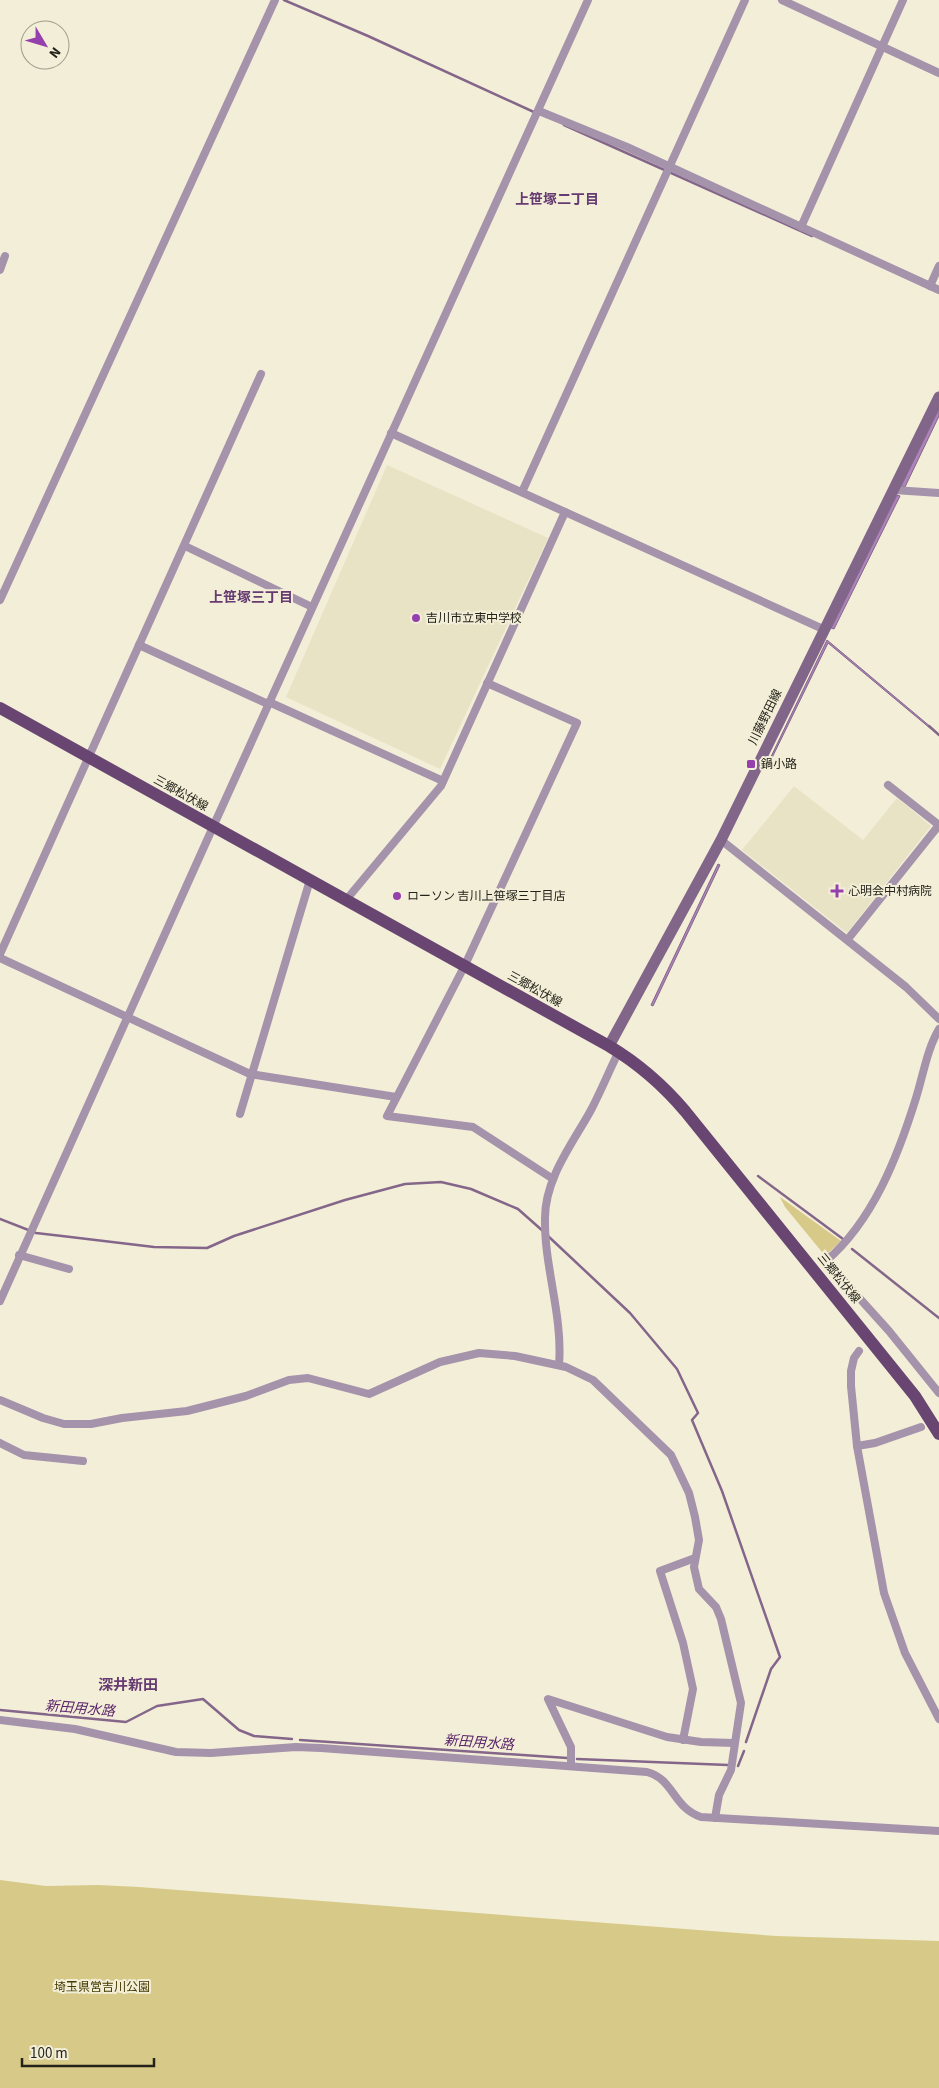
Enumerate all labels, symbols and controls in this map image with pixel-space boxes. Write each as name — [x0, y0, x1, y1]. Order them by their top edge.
north arrow — [20, 20, 70, 70]
text: N — [44, 43, 65, 62]
district label: 上笹塚二丁目 — [515, 190, 599, 210]
district label: 上笹塚三丁目 — [209, 588, 293, 608]
place label: 吉川市立東中学校 — [426, 610, 522, 627]
marker: 吉川市立東中学校 — [410, 612, 422, 624]
street label: 川藤野田線 — [745, 687, 786, 748]
place label: 鍋小路 — [761, 756, 797, 773]
marker: 鍋小路 — [745, 758, 757, 770]
street label: 三郷松伏線 — [150, 771, 211, 815]
place label: 心明会中村病院 — [848, 883, 932, 900]
marker: 心明会中村病院 — [830, 884, 844, 898]
place label: ローソン 吉川上笹塚三丁目店 — [407, 888, 565, 905]
marker: ローソン 吉川上笹塚三丁目店 — [391, 890, 403, 902]
street label: 三郷松伏線 — [504, 967, 565, 1011]
street label: 三郷松伏線 — [813, 1250, 864, 1307]
district label: 深井新田 — [98, 1675, 158, 1696]
water label: 新田用水路 — [44, 1696, 117, 1722]
water label: 新田用水路 — [443, 1731, 516, 1755]
park label: 埼玉県営吉川公園 — [54, 1979, 150, 1996]
scale bar — [22, 2036, 155, 2068]
text: 100 m — [30, 2043, 68, 2064]

